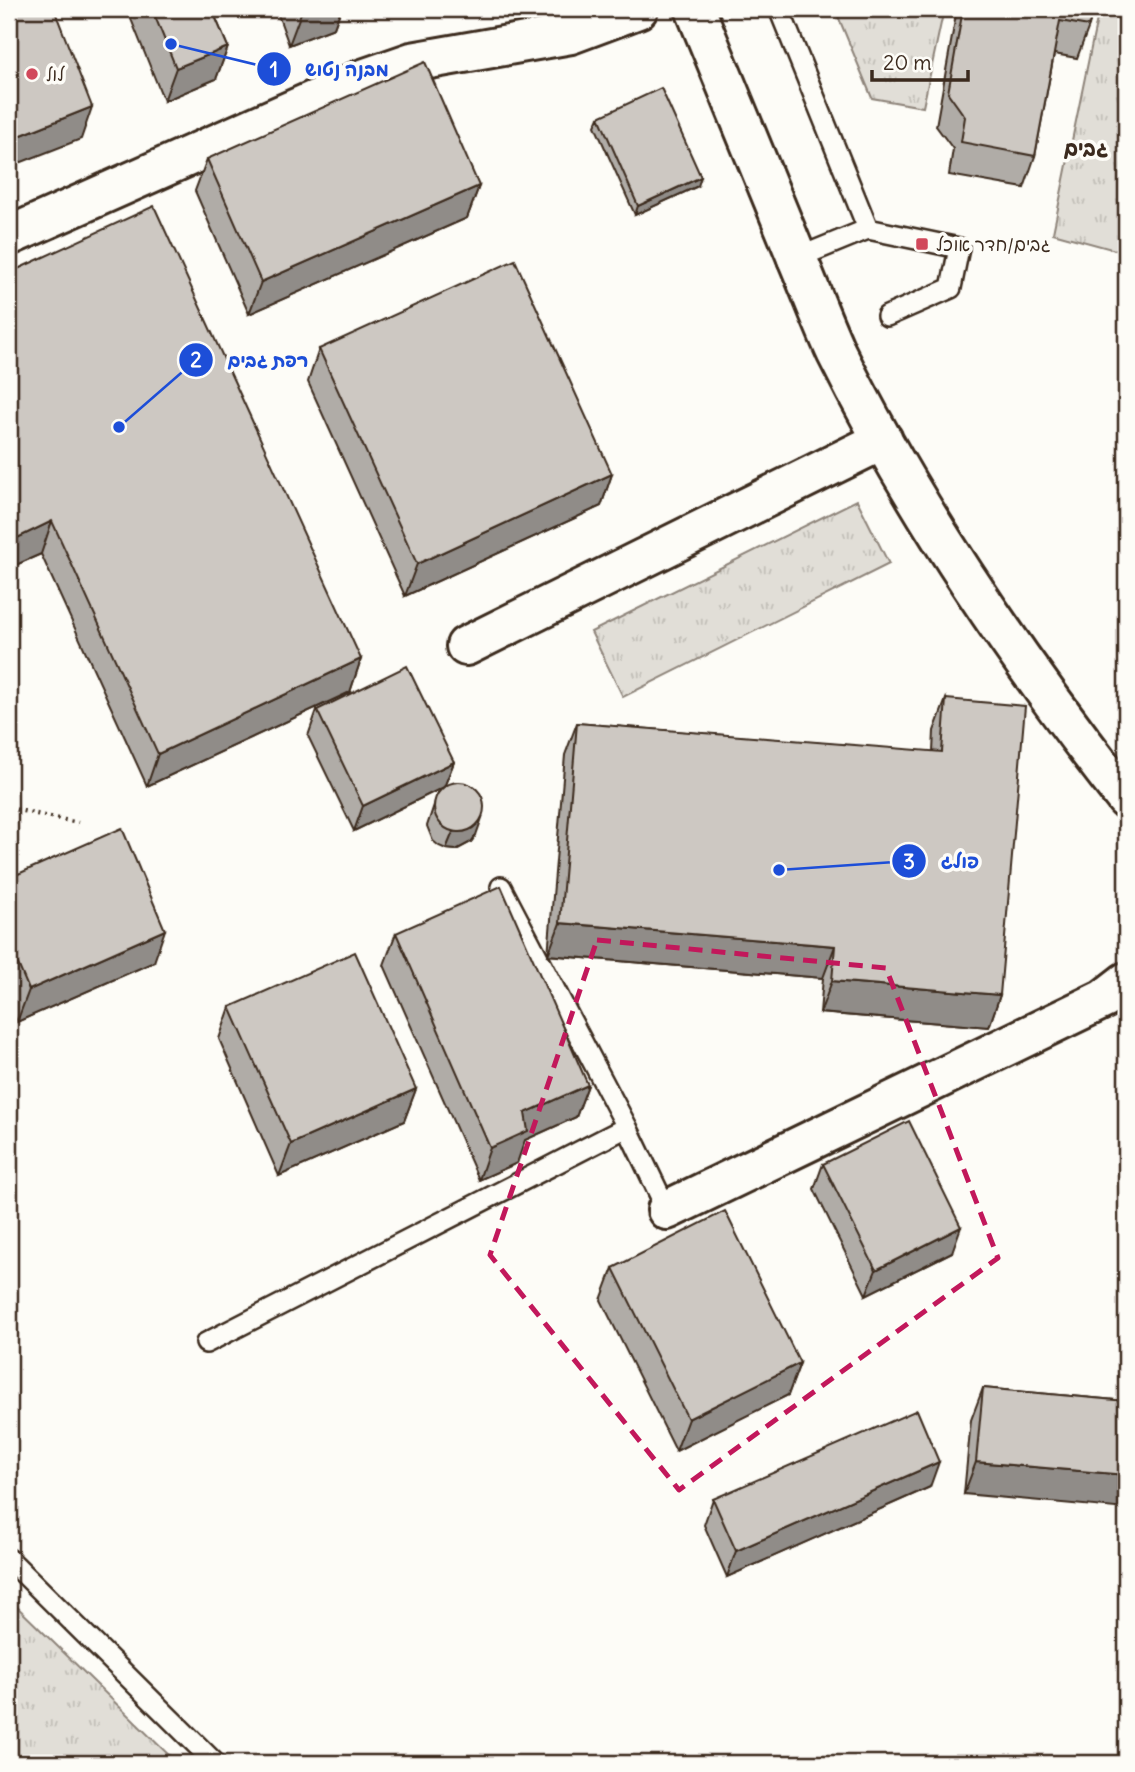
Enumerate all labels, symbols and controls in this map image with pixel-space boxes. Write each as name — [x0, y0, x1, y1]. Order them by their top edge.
scale bar — [872, 38, 969, 82]
callout: מבנה נטוש — [256, 49, 403, 89]
text: 20 m — [883, 49, 932, 76]
text: 1 — [270, 56, 278, 83]
text: מבנה נטוש — [305, 57, 389, 81]
place label: לול — [46, 63, 65, 86]
marker: לול — [24, 66, 40, 82]
district label: גבים — [1064, 135, 1108, 162]
place label: גבים/חדר אוכל — [936, 233, 1050, 256]
marker: גבים/חדר אוכל — [914, 236, 930, 252]
callout: רפת גבים — [178, 340, 322, 380]
text: 2 — [190, 346, 202, 373]
text: רפת גבים — [228, 348, 308, 372]
callout: פולג — [891, 841, 993, 881]
text: 3 — [903, 848, 915, 875]
text: פולג — [941, 849, 979, 873]

